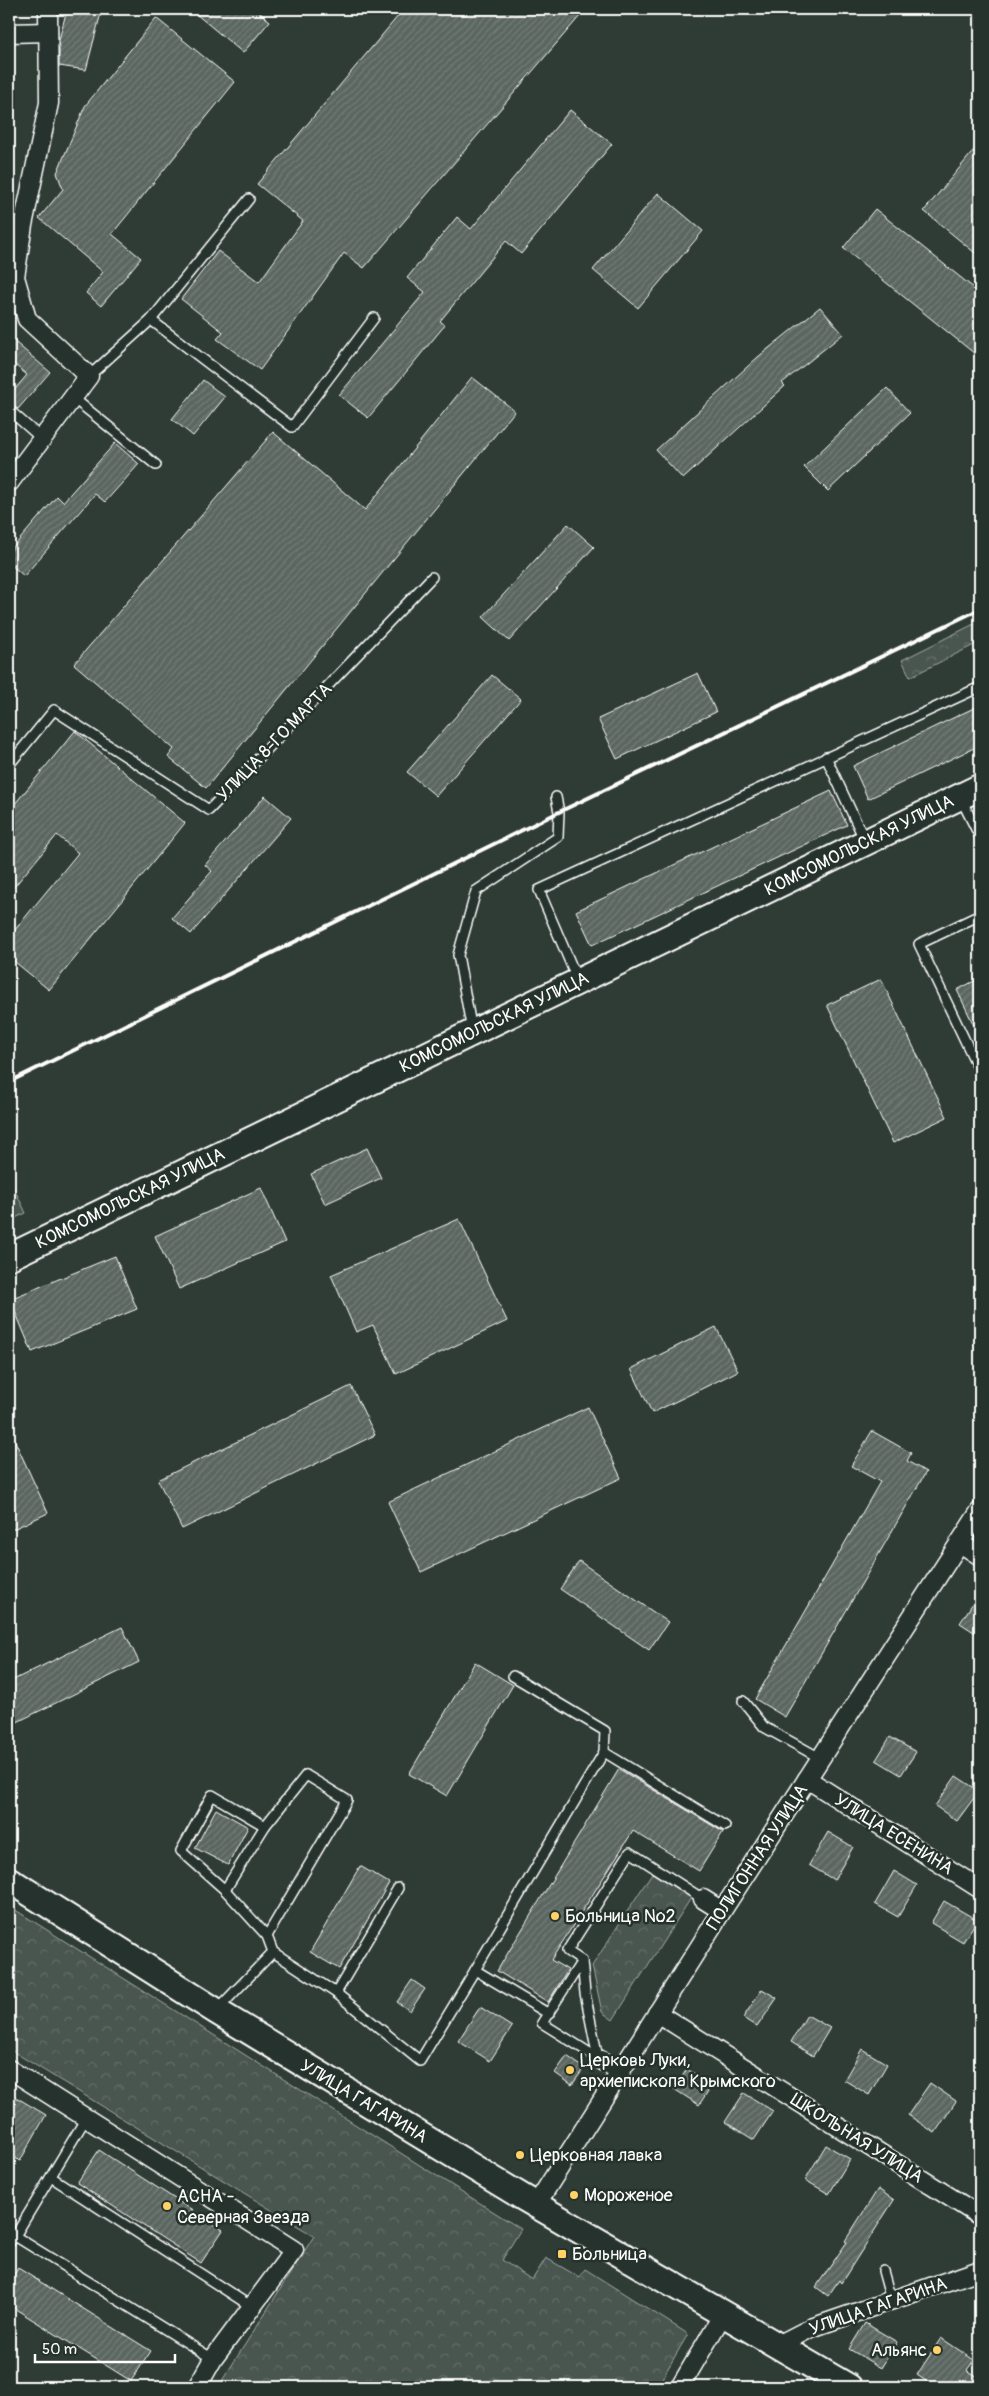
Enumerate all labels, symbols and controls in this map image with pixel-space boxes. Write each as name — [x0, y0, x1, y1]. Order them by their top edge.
street label: УЛИЦА 8-ГО МАРТА — [212, 678, 337, 807]
street label: КОМСОМОЛЬСКАЯ УЛИЦА — [761, 789, 958, 901]
street label: КОМСОМОЛЬСКАЯ УЛИЦА — [396, 966, 593, 1078]
street label: КОМСОМОЛЬСКАЯ УЛИЦА — [32, 1142, 229, 1254]
street label: ПОЛИГОННАЯ УЛИЦА — [702, 1780, 813, 1935]
street label: УЛИЦА ЕСЕНИНА — [830, 1789, 958, 1880]
place label: Больница №2 — [565, 1905, 676, 1928]
marker: Больница №2 — [549, 1910, 561, 1922]
place label: Церковь Луки, архиепископа Крымского — [580, 2049, 776, 2093]
street label: УЛИЦА ГАГАРИНА — [296, 2054, 432, 2149]
marker: Церковь Луки, архиепископа Крымского — [564, 2064, 576, 2076]
street label: ШКОЛЬНАЯ УЛИЦА — [786, 2088, 928, 2189]
place label: Церковная лавка — [530, 2144, 662, 2167]
marker: Церковная лавка — [514, 2149, 526, 2161]
place label: Мороженое — [584, 2184, 673, 2207]
place label: АСНА - Северная Звезда — [177, 2185, 309, 2229]
marker: Мороженое — [568, 2189, 580, 2201]
marker: АСНА - Северная Звезда — [161, 2200, 173, 2212]
place label: Больница — [572, 2243, 647, 2266]
marker: Больница — [556, 2248, 568, 2260]
street label: УЛИЦА ГАГАРИНА — [806, 2272, 950, 2341]
scale bar — [35, 2331, 175, 2363]
place label: Альянс — [871, 2339, 927, 2362]
text: 50 m — [42, 2340, 77, 2359]
marker: Альянс — [931, 2344, 943, 2356]

